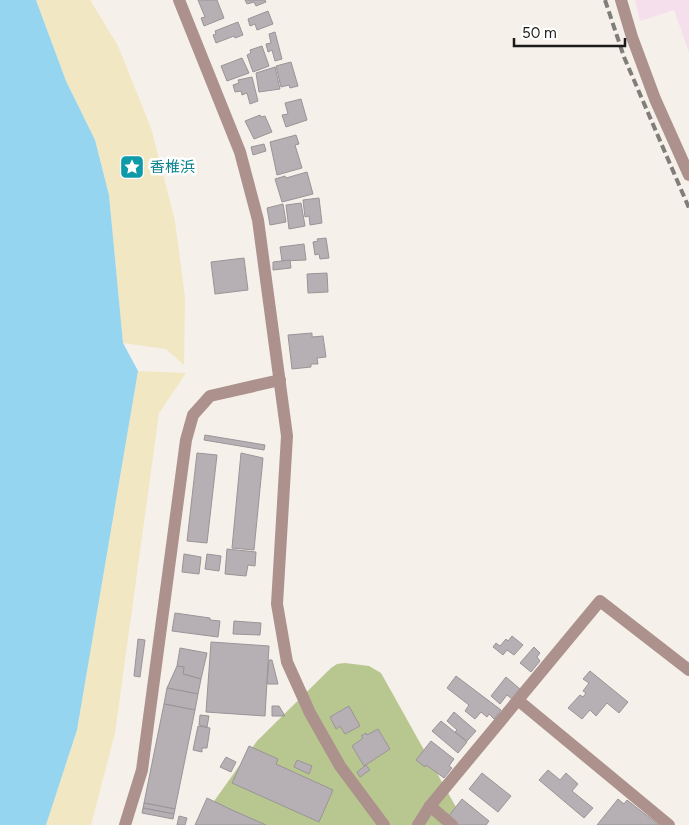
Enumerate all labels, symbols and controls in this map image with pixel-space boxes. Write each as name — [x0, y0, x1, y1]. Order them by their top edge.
scale bar — [514, 15, 625, 47]
text: 50 m — [522, 24, 557, 42]
place icon: 香椎浜 — [119, 154, 145, 180]
place label: 香椎浜 — [150, 158, 195, 176]

